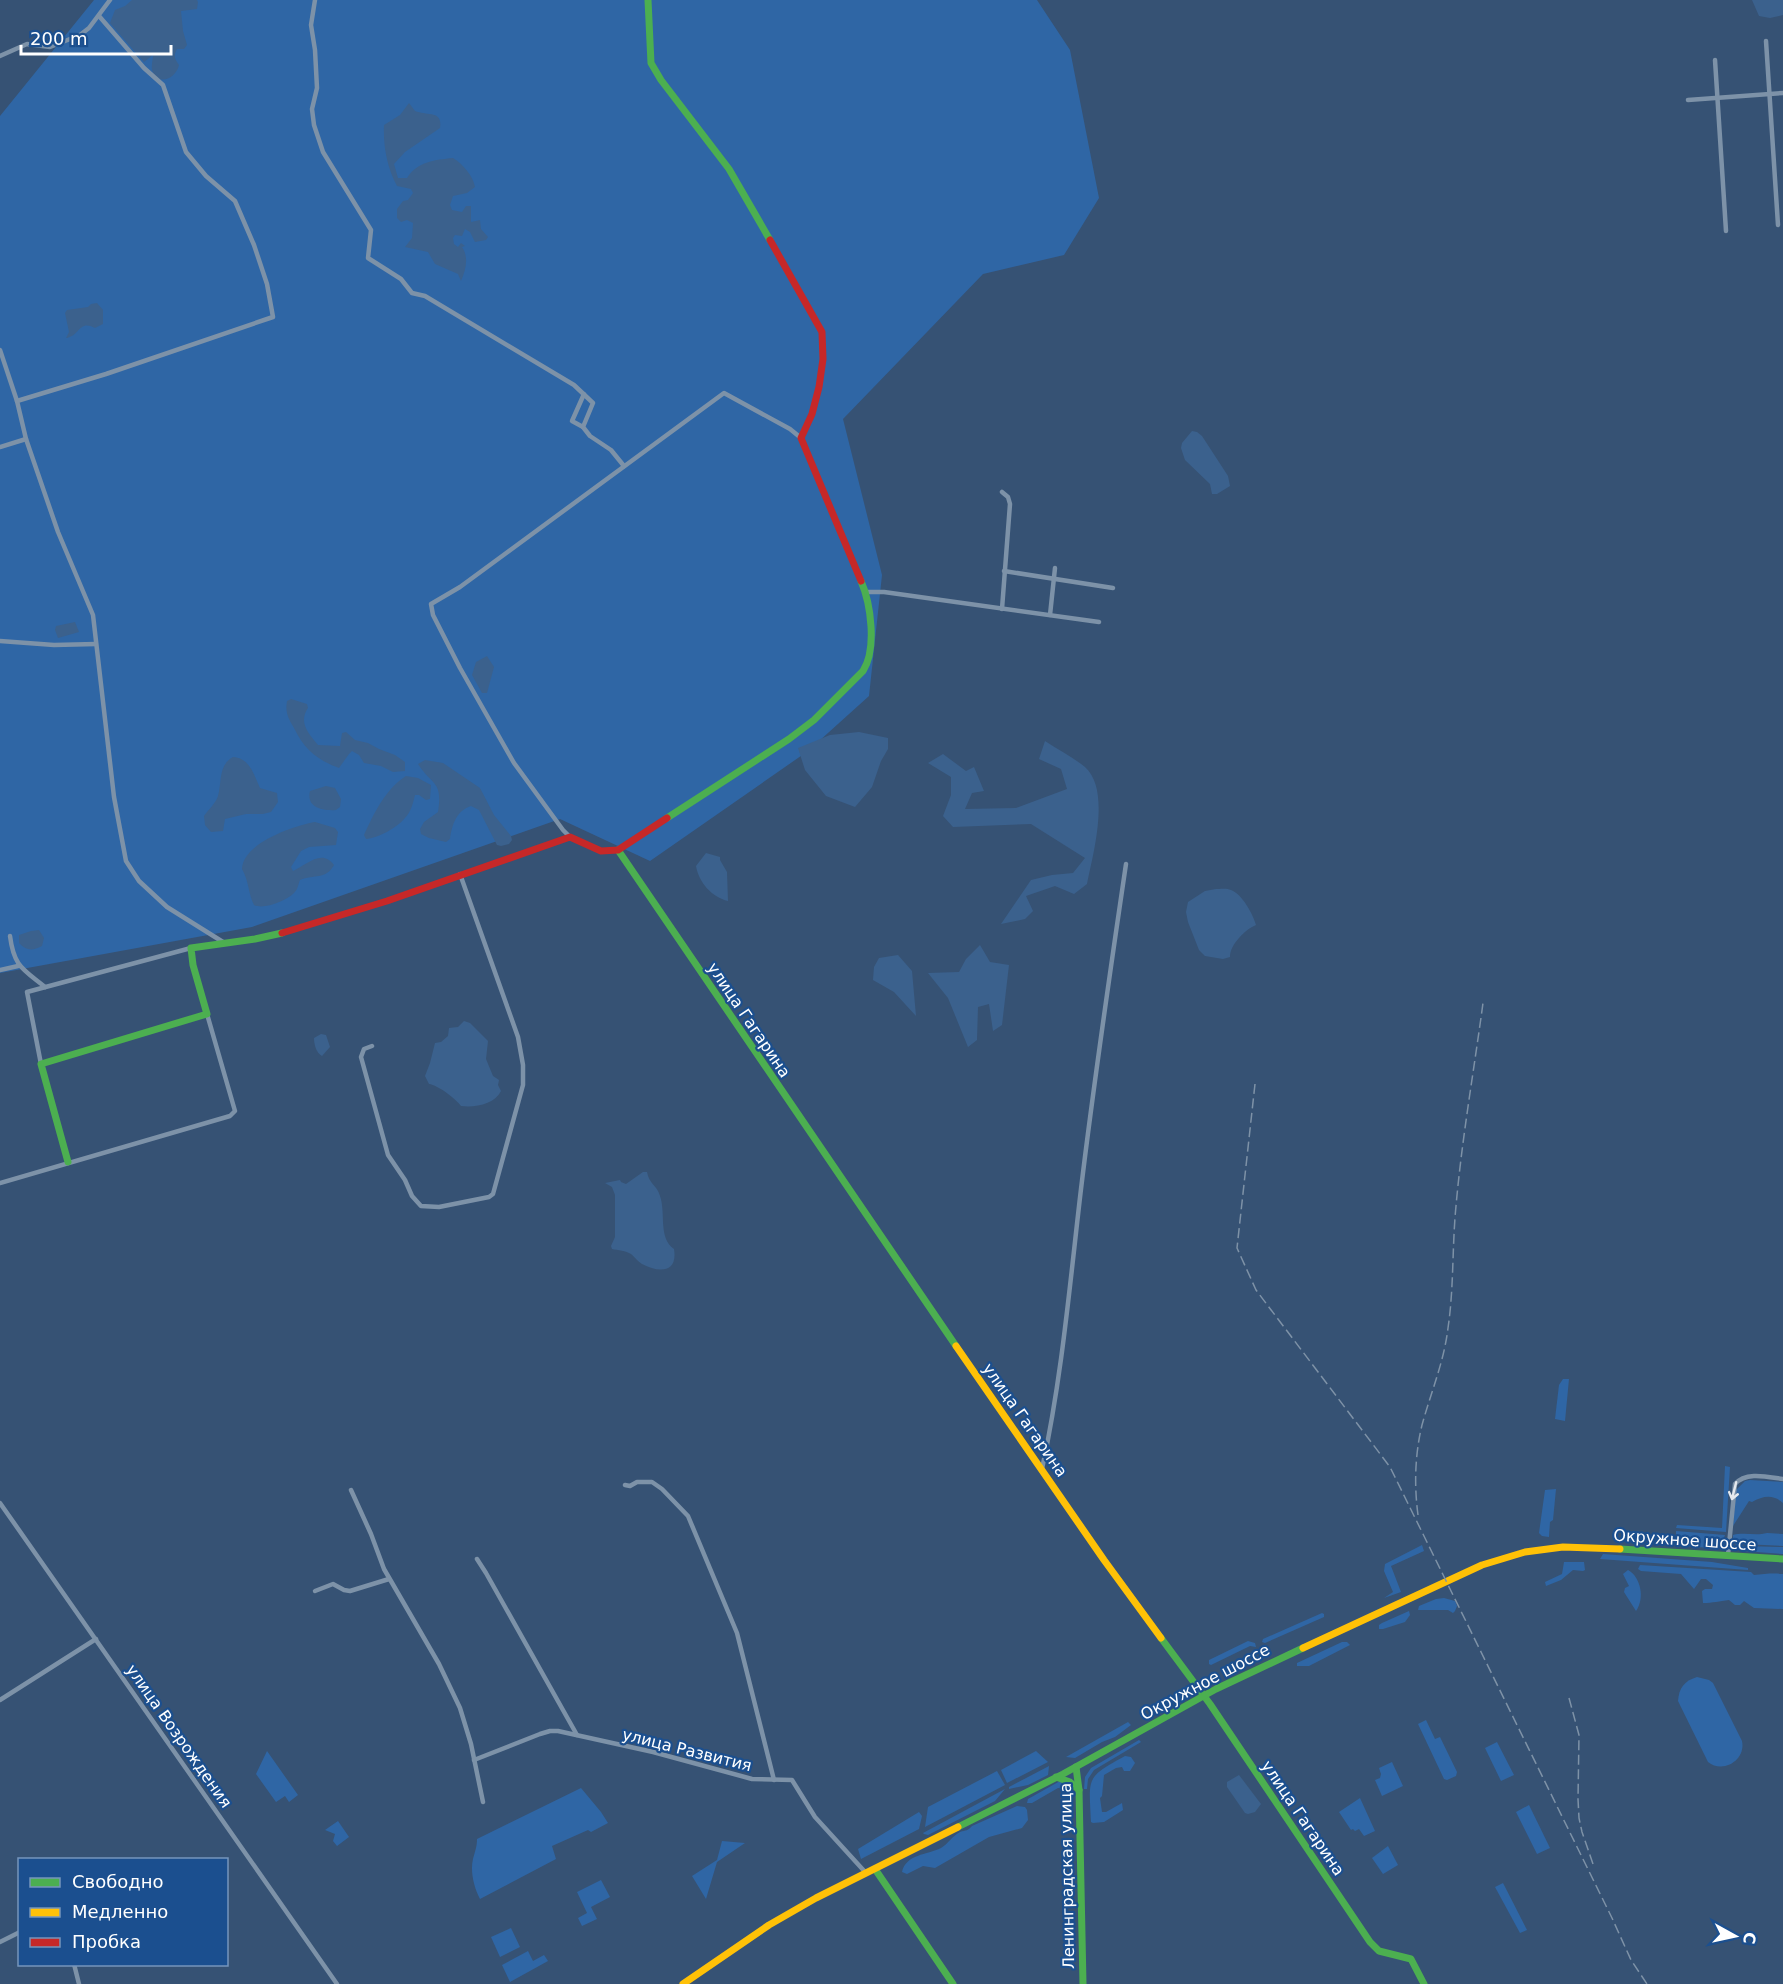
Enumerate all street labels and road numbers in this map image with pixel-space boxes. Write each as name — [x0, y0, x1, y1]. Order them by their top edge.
street label: улица Гагарина — [704, 959, 794, 1081]
street label: улица Гагарина — [979, 1359, 1071, 1481]
street label: Окружное шоссе — [1613, 1526, 1757, 1554]
street label: Окружное шоссе — [1137, 1640, 1273, 1724]
street label: улица Возрождения — [122, 1661, 236, 1811]
street label: улица Развития — [620, 1725, 754, 1775]
street label: улица Гагарина — [1258, 1757, 1348, 1879]
street label: Ленинградская улица — [1056, 1783, 1078, 1969]

